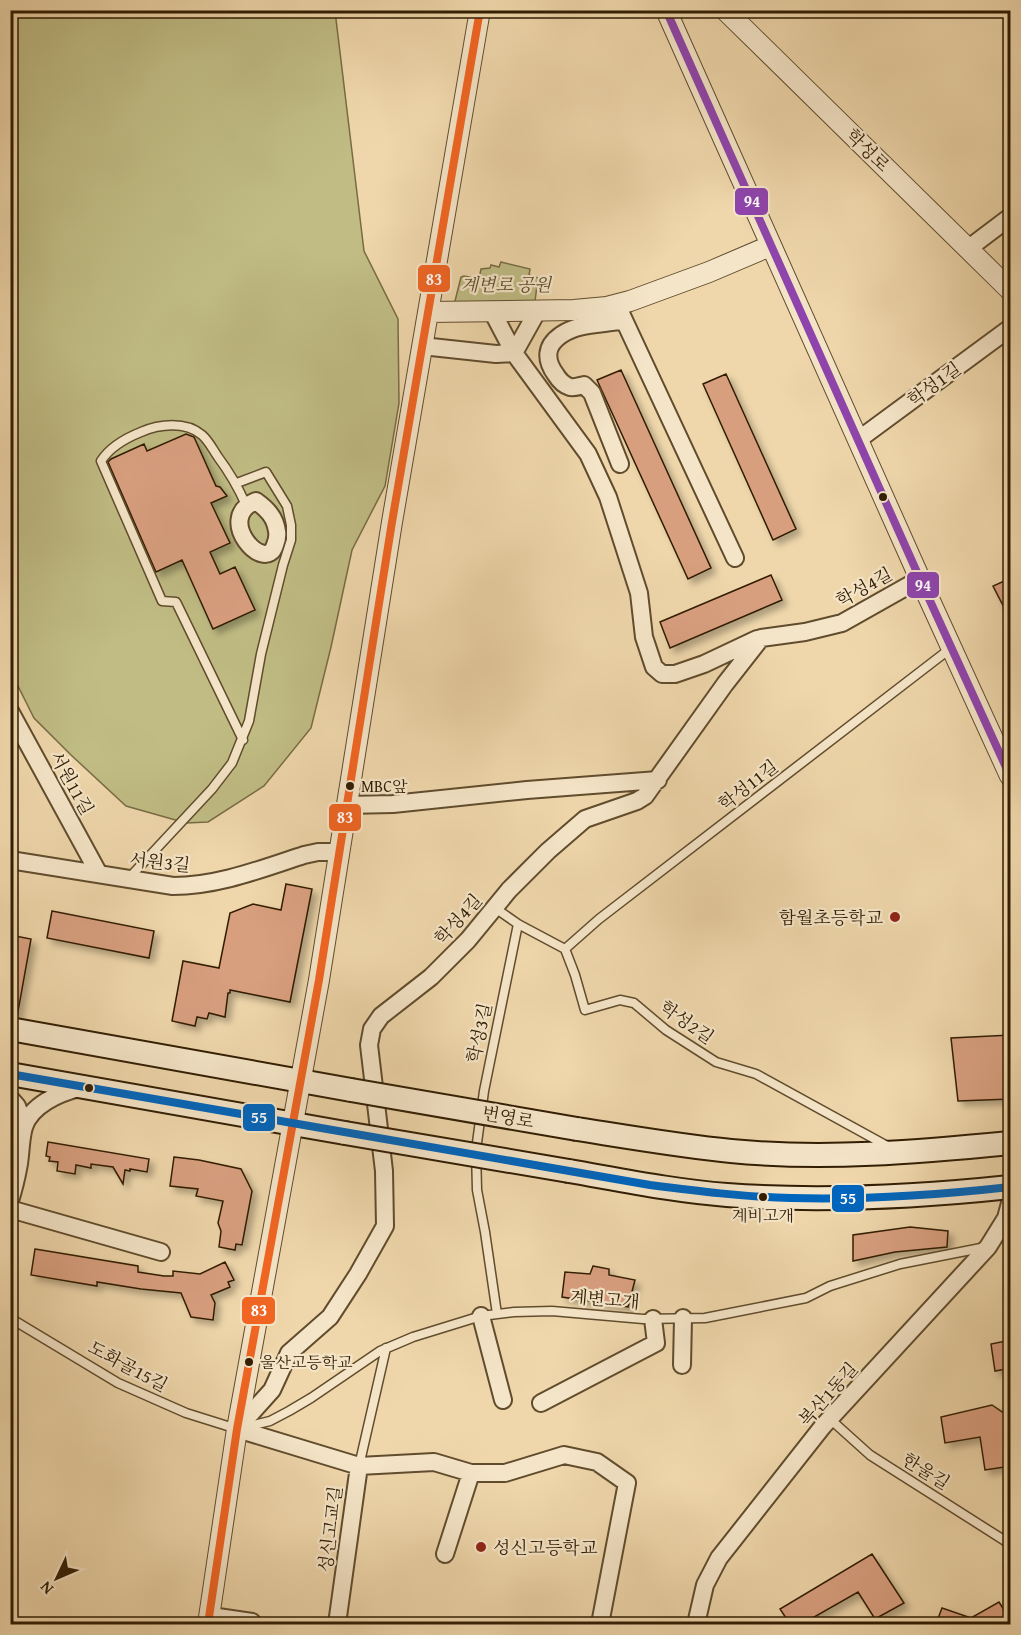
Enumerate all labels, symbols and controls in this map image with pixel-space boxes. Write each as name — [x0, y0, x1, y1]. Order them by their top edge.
street label: 학성로 — [840, 122, 896, 178]
line badge: 94 — [734, 187, 769, 216]
text: 94 — [744, 189, 760, 213]
line badge: 83 — [417, 264, 451, 293]
text: 83 — [426, 267, 442, 291]
park label: 계변로 공원 — [461, 271, 553, 298]
street label: 학성1길 — [901, 355, 967, 413]
unlabelled marker — [877, 491, 889, 503]
street label: 학성4길 — [831, 560, 897, 614]
line badge: 94 — [906, 571, 940, 599]
text: 94 — [915, 573, 931, 597]
street label: 서원11길 — [43, 746, 101, 820]
street label: 학성11길 — [712, 753, 784, 817]
place label: MBC앞 — [361, 774, 408, 798]
marker: MBC앞 — [344, 780, 356, 792]
line badge: 83 — [328, 803, 362, 832]
text: 83 — [337, 805, 353, 829]
street label: 서원3길 — [128, 845, 192, 879]
street label: 학성4길 — [428, 887, 488, 951]
place label: 함월초등학교 — [779, 904, 884, 931]
marker: 함월초등학교 — [888, 910, 902, 924]
street label: 학성2길 — [654, 993, 720, 1051]
street label: 학성3길 — [459, 1000, 499, 1066]
unlabelled marker — [83, 1082, 95, 1094]
street label: 번영로 — [480, 1099, 536, 1135]
line badge: 55 — [242, 1103, 276, 1132]
text: 55 — [251, 1105, 267, 1129]
line badge: 55 — [831, 1184, 865, 1213]
text: 55 — [840, 1186, 856, 1210]
marker: 계비고개 — [757, 1191, 769, 1203]
place label: 계비고개 — [732, 1203, 794, 1227]
street label: 계변고개 — [569, 1283, 641, 1315]
line badge: 83 — [241, 1296, 276, 1325]
text: 83 — [251, 1298, 267, 1322]
street label: 도화골15길 — [83, 1334, 173, 1398]
place label: 울산고등학교 — [260, 1350, 353, 1374]
marker: 울산고등학교 — [243, 1356, 255, 1368]
street label: 복산1동길 — [792, 1356, 864, 1432]
street label: 한울길 — [897, 1446, 955, 1496]
street label: 성신고교길 — [311, 1484, 349, 1574]
place label: 성신고등학교 — [493, 1534, 598, 1561]
marker: 성신고등학교 — [474, 1540, 488, 1554]
north arrow — [27, 1548, 87, 1608]
text: N — [34, 1576, 59, 1601]

